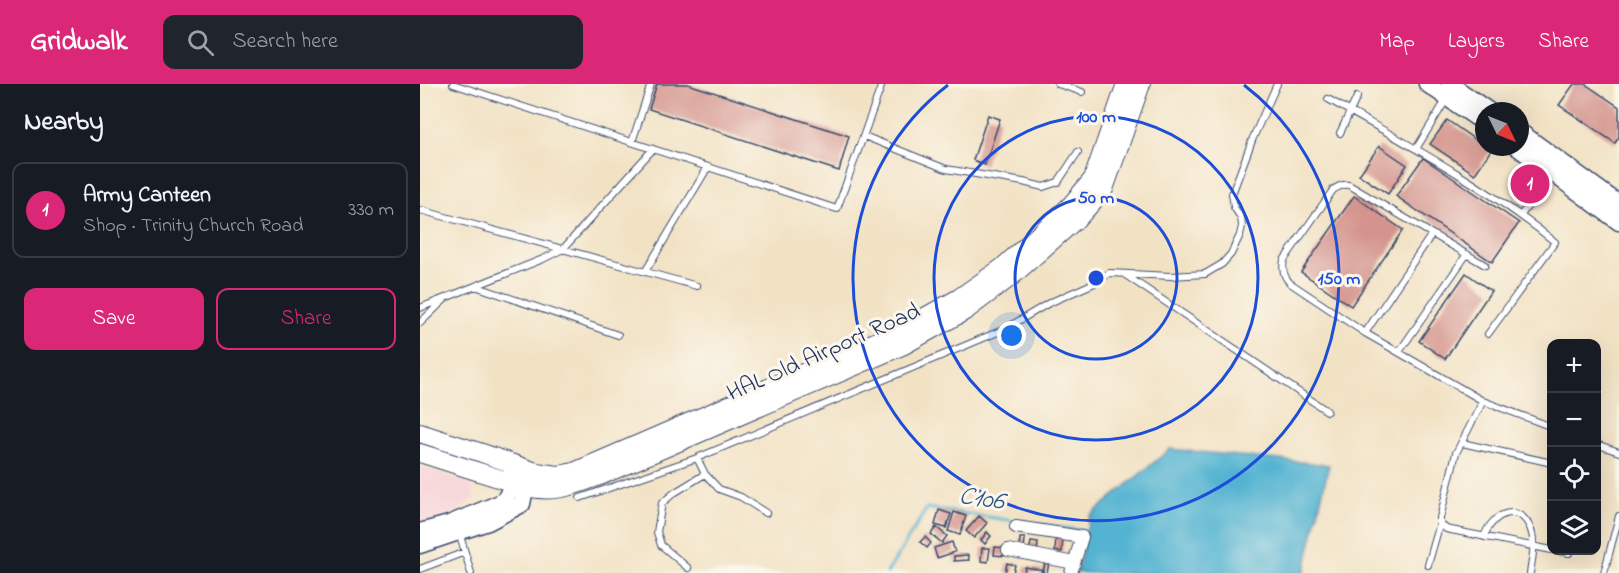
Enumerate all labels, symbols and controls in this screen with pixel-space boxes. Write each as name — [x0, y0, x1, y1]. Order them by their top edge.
search box — [163, 15, 583, 69]
text: Gridwalk — [30, 22, 127, 63]
icon: search — [184, 26, 217, 59]
text: Search here — [232, 26, 338, 58]
text: Map — [1379, 27, 1415, 57]
text: Layers — [1448, 27, 1505, 57]
text: Share — [1538, 27, 1589, 57]
north arrow — [1475, 102, 1529, 156]
text: Nearby — [24, 104, 103, 142]
text: 100 m — [1076, 105, 1116, 131]
pin: 1 — [1510, 162, 1550, 206]
text: Army Canteen — [83, 180, 211, 212]
text: 50 m — [1078, 186, 1114, 212]
text: 1 — [42, 196, 49, 225]
text: 330 m — [348, 196, 394, 225]
text: Shop · Trinity Church Road — [83, 212, 303, 241]
text: 150 m — [1318, 267, 1360, 293]
centre of rings — [1086, 268, 1106, 288]
button: Save — [24, 288, 204, 350]
button: Share — [216, 288, 396, 350]
street label: HAL Old Airport Road — [722, 295, 927, 412]
your location — [997, 321, 1026, 350]
map controls — [1547, 339, 1601, 555]
button: + — [1547, 339, 1601, 393]
button: − — [1547, 393, 1601, 447]
button: locate — [1547, 447, 1601, 501]
water label: C106 — [957, 478, 1010, 522]
button: layers — [1547, 501, 1601, 555]

